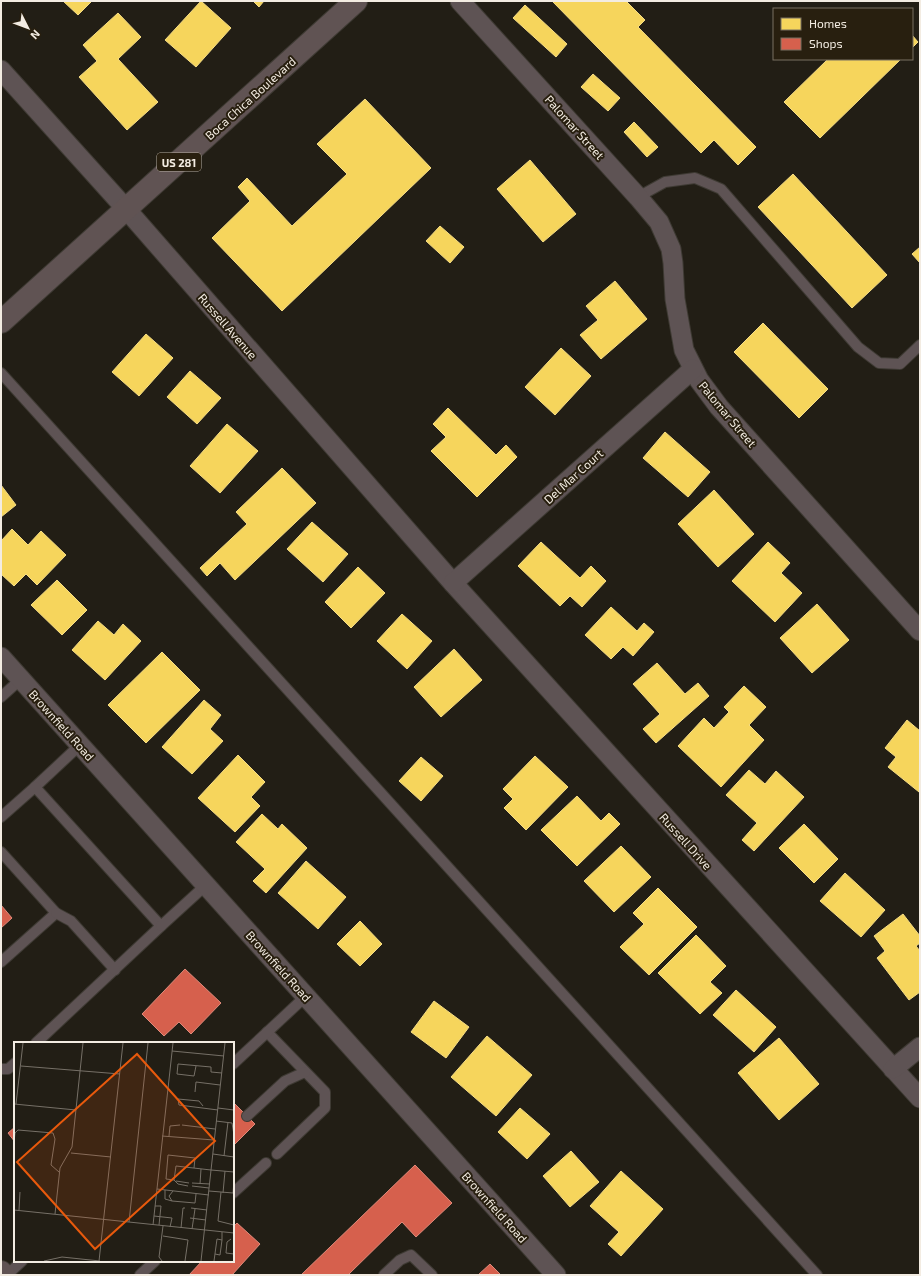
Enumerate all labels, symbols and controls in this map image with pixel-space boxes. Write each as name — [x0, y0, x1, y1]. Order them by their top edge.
north arrow — [8, 8, 48, 48]
legend — [773, 8, 913, 60]
text: Homes — [809, 16, 847, 30]
text: N — [28, 28, 43, 42]
text: Shops — [809, 36, 843, 50]
street label: Boca Chica Boulevard — [202, 54, 298, 142]
street label: Palomar Street — [542, 92, 608, 162]
road number: US 281 — [157, 153, 201, 171]
street label: Russell Avenue — [196, 290, 260, 362]
street label: Palomar Street — [696, 378, 760, 450]
street label: Del Mar Court — [541, 446, 606, 506]
street label: Brownfield Road — [27, 687, 97, 763]
street label: Russell Drive — [657, 810, 715, 872]
street label: Brownfield Road — [244, 928, 314, 1004]
inset map — [14, 1042, 234, 1262]
street label: Brownfield Road — [460, 1169, 530, 1245]

